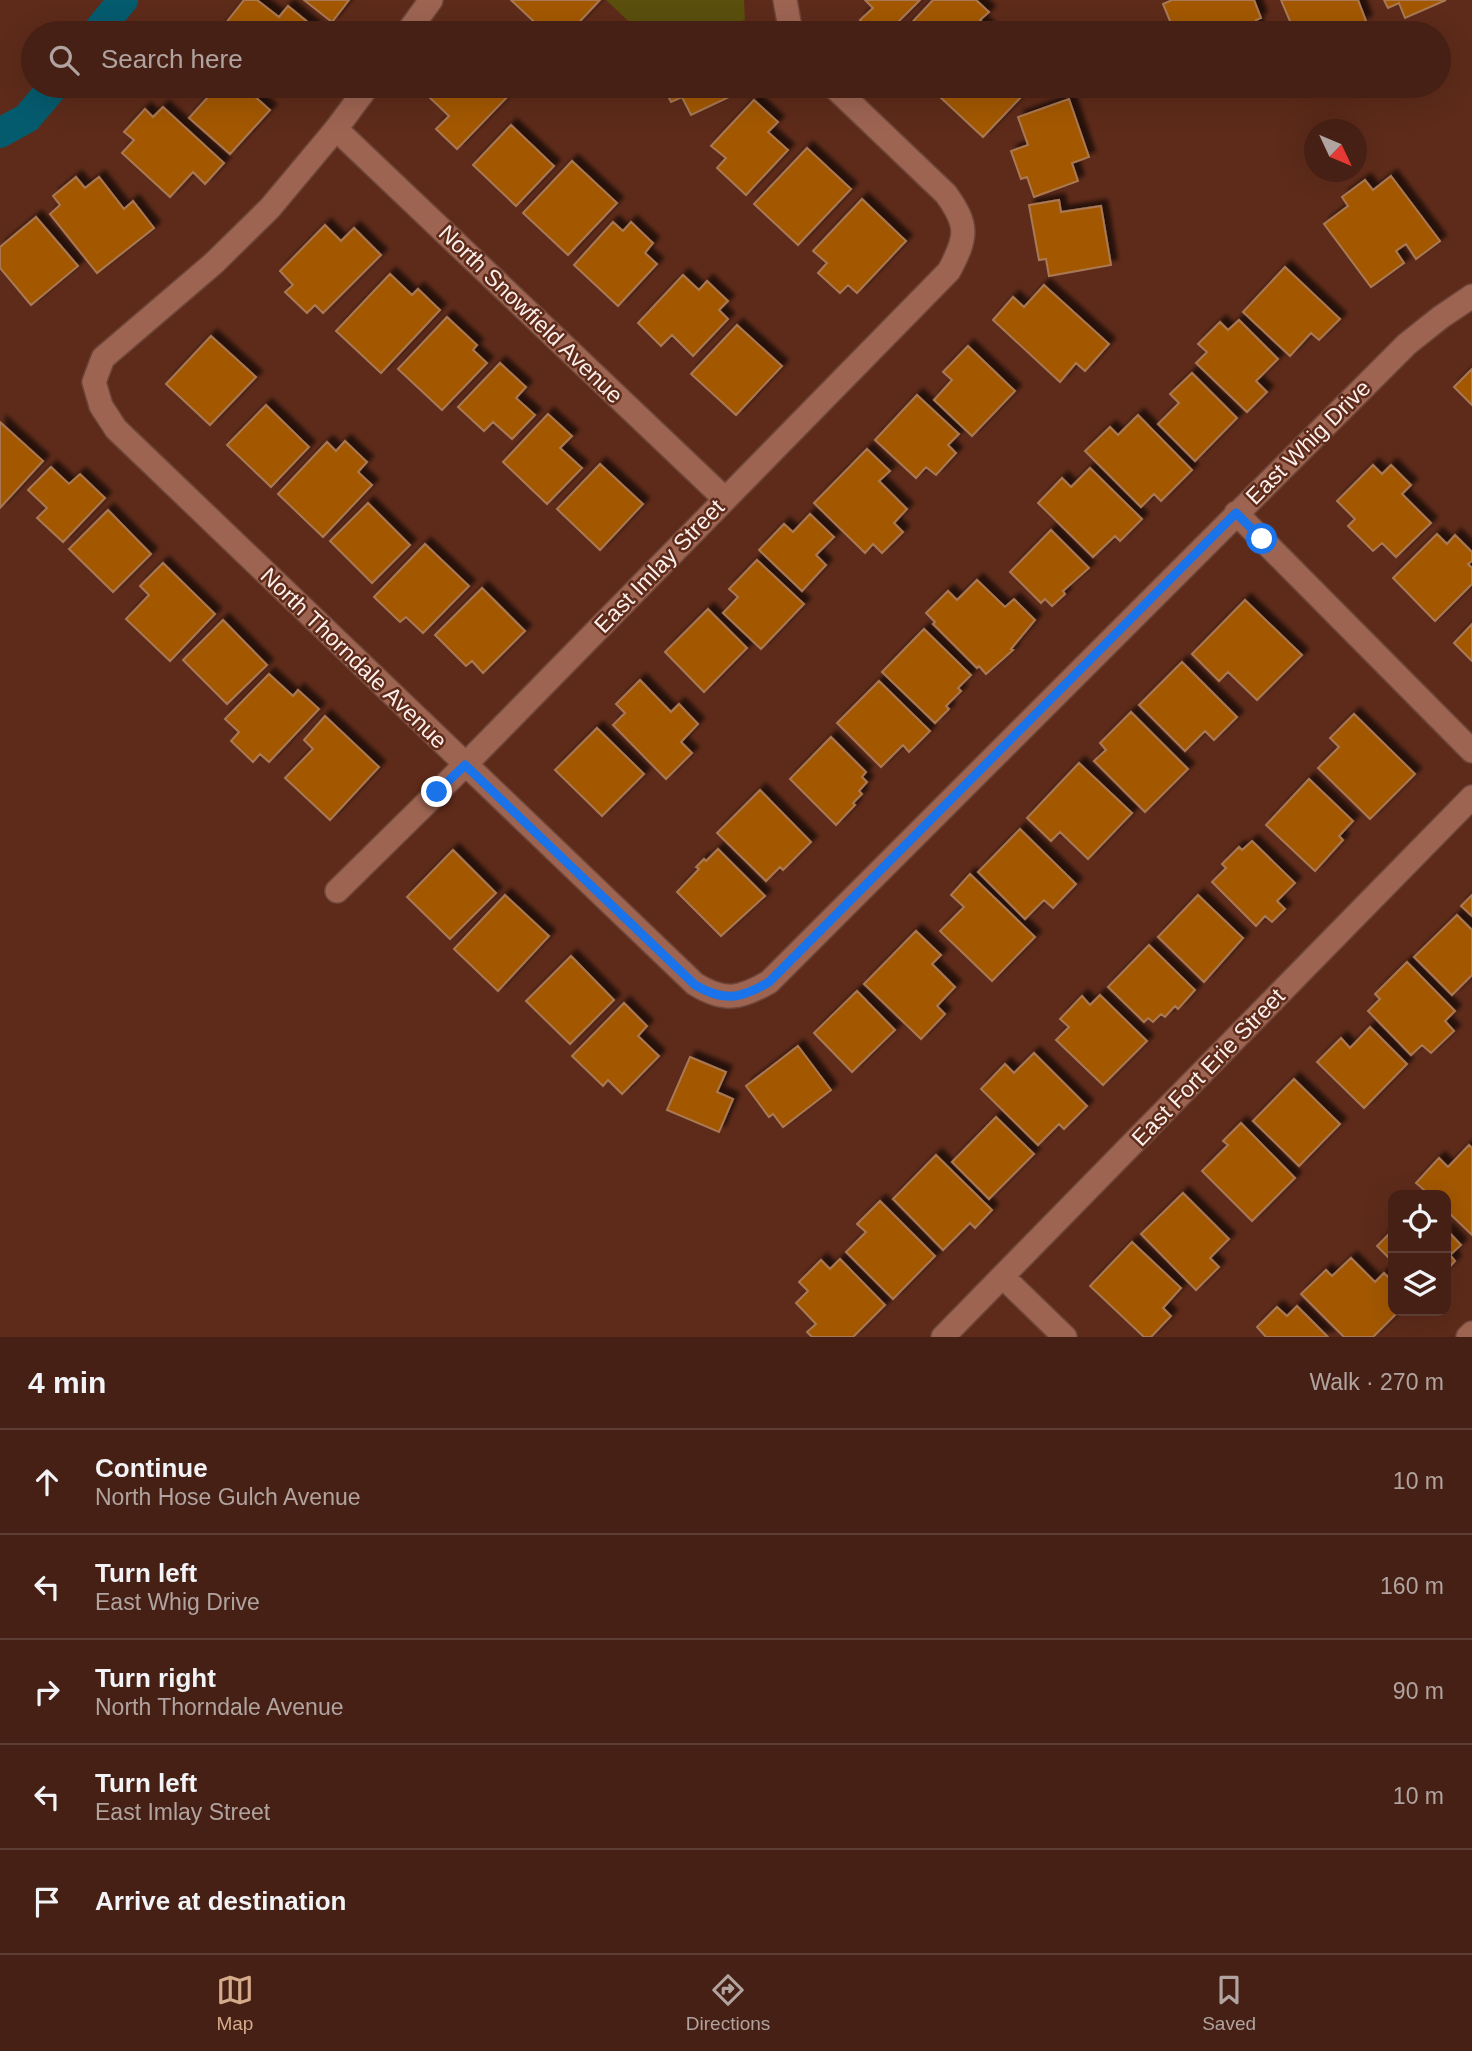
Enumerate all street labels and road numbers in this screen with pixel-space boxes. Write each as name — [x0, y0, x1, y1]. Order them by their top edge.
street label: North Snowfield Avenue — [434, 220, 628, 408]
street label: East Whig Drive — [1241, 375, 1375, 509]
street label: East Imlay Street — [589, 494, 730, 638]
street label: North Thorndale Avenue — [256, 562, 452, 754]
street label: East Fort Erie Street — [1126, 983, 1290, 1151]

